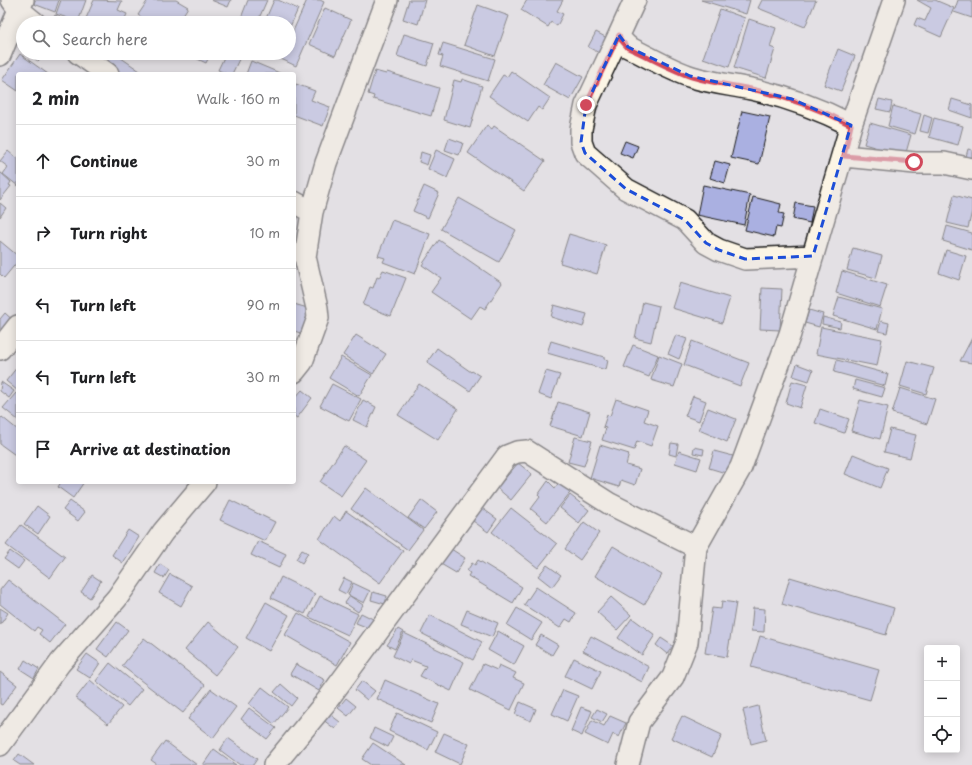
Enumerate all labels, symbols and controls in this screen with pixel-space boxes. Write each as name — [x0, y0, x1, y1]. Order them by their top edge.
search box — [16, 16, 296, 60]
icon: search — [30, 27, 52, 49]
text: Search here — [62, 27, 148, 50]
text: 2 min — [32, 85, 79, 111]
text: Walk · 160 m — [197, 89, 280, 108]
route end — [577, 96, 595, 114]
text: Continue — [70, 149, 138, 172]
icon: ahead — [32, 150, 54, 172]
text: 30 m — [246, 151, 280, 170]
route start — [905, 153, 923, 171]
text: Turn right — [70, 221, 147, 244]
icon: right — [32, 222, 54, 244]
text: 10 m — [250, 223, 280, 242]
text: Turn left — [70, 293, 136, 316]
icon: left — [32, 294, 54, 316]
text: 90 m — [247, 295, 280, 314]
text: Turn left — [70, 365, 136, 388]
icon: left — [32, 366, 54, 388]
text: 30 m — [246, 367, 280, 386]
text: Arrive at destination — [70, 437, 231, 460]
icon: arrive — [32, 438, 54, 460]
map controls — [924, 645, 960, 753]
button: + — [924, 645, 960, 681]
button: − — [924, 681, 960, 717]
button: locate — [924, 717, 960, 753]

